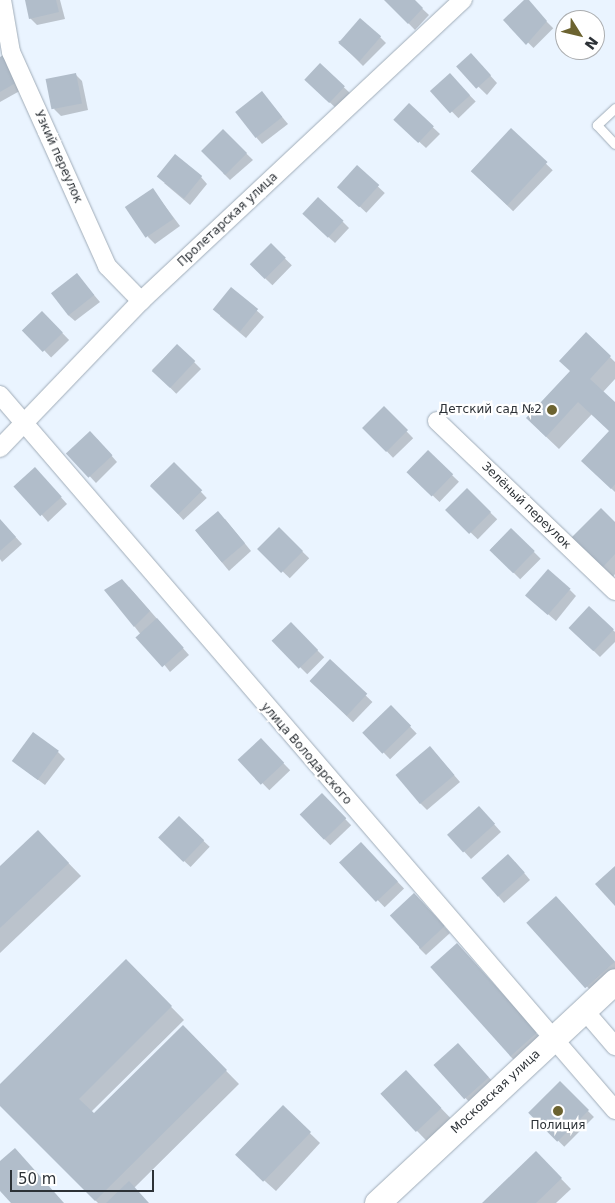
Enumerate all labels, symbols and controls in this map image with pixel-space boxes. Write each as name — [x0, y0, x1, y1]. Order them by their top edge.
north arrow — [555, 10, 605, 60]
text: N — [581, 34, 601, 53]
street label: Узкий переулок — [31, 108, 85, 206]
street label: Пролетарская улица — [175, 170, 281, 270]
place label: Детский сад №2 — [439, 403, 542, 417]
marker: Детский сад №2 — [546, 404, 558, 416]
street label: Зелёный переулок — [478, 460, 574, 552]
street label: улица Володарского — [258, 700, 354, 808]
street label: Московская улица — [449, 1047, 543, 1137]
marker: Полиция — [552, 1105, 564, 1117]
place label: Полиция — [530, 1119, 586, 1133]
scale bar — [12, 1160, 156, 1192]
text: 50 m — [18, 1170, 56, 1188]

